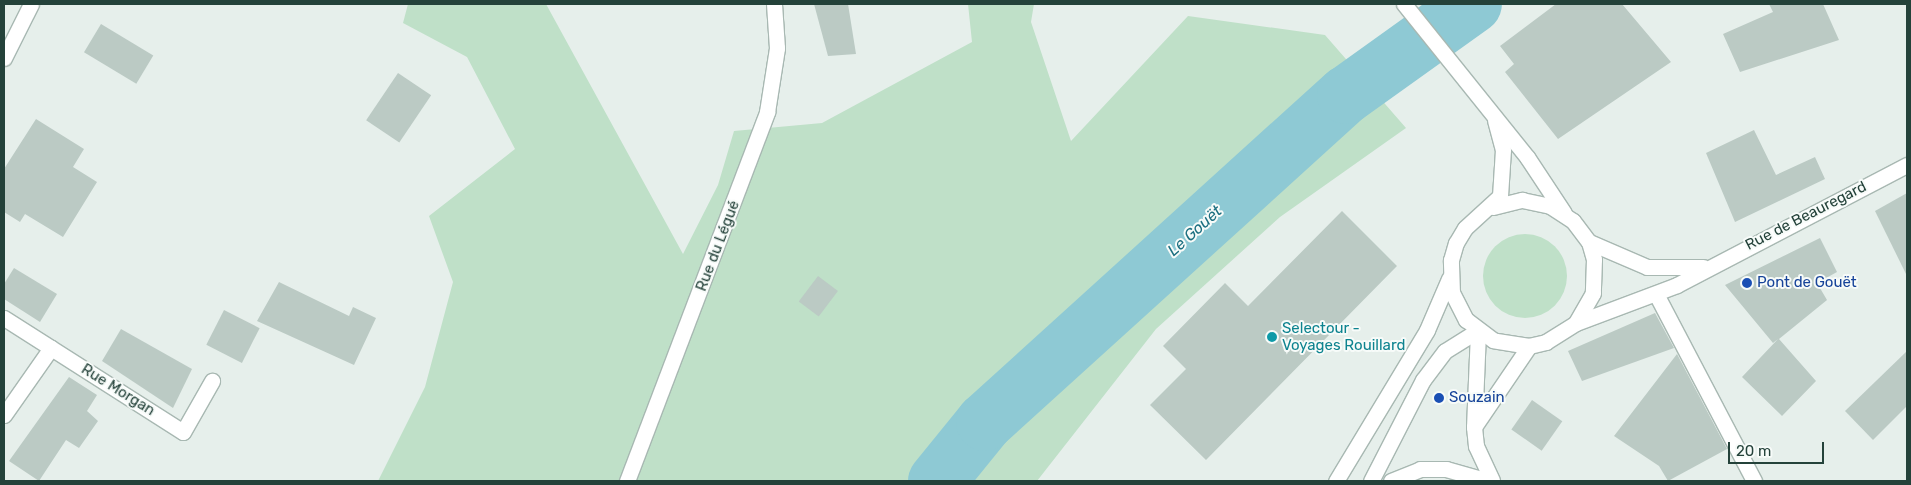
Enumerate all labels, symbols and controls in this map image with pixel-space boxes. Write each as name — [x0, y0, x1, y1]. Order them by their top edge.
street label: Rue de Beauregard — [1743, 178, 1869, 254]
street label: Rue du Légué — [692, 198, 744, 294]
water label: Le Gouët — [1164, 202, 1226, 260]
place label: Pont de Gouët — [1757, 274, 1857, 292]
marker: Pont de Gouët — [1741, 277, 1753, 289]
place label: Selectour - Voyages Rouillard — [1282, 319, 1405, 354]
marker: Selectour - Voyages Rouillard — [1266, 331, 1278, 343]
street label: Rue Morgan — [78, 360, 158, 420]
place label: Souzain — [1449, 389, 1505, 407]
marker: Souzain — [1433, 392, 1445, 404]
scale bar — [1731, 432, 1827, 464]
text: 20 m — [1736, 442, 1771, 460]

